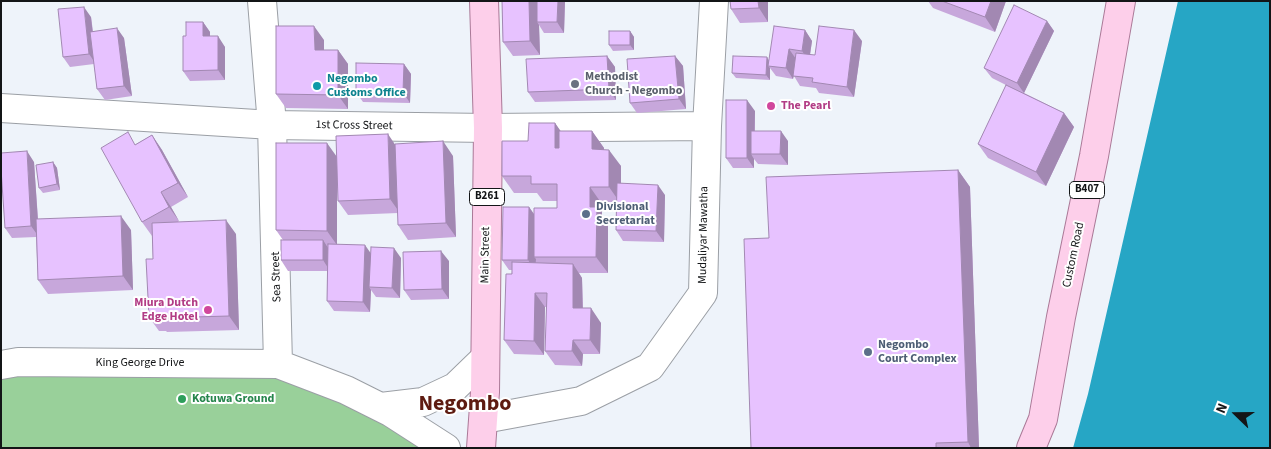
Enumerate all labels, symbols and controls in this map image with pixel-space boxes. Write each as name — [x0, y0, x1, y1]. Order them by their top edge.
place label: Methodist Church - Negombo — [585, 70, 682, 98]
place label: Negombo Customs Office — [327, 72, 406, 100]
marker: Methodist Church - Negombo — [569, 78, 581, 90]
marker: Negombo Customs Office — [311, 80, 323, 92]
place label: The Pearl — [781, 99, 831, 113]
marker: The Pearl — [765, 100, 777, 112]
street label: 1st Cross Street — [315, 118, 393, 134]
road number: B407 — [1070, 182, 1104, 198]
street label: Mudaliyar Mawatha — [696, 186, 712, 284]
road number: B261 — [470, 188, 504, 206]
place label: Divisional Secretariat — [596, 200, 655, 228]
marker: Divisional Secretariat — [580, 208, 592, 220]
street label: Custom Road — [1060, 221, 1088, 289]
street label: Main Street — [478, 227, 494, 283]
street label: Sea Street — [269, 251, 285, 303]
place label: Miura Dutch Edge Hotel — [134, 296, 198, 324]
marker: Miura Dutch Edge Hotel — [202, 304, 214, 316]
place label: Negombo Court Complex — [878, 338, 957, 366]
marker: Negombo Court Complex — [862, 346, 874, 358]
street label: King George Drive — [95, 356, 185, 370]
north arrow — [1211, 389, 1261, 439]
place label: Kotuwa Ground — [192, 392, 274, 406]
district label: Negombo — [418, 392, 512, 418]
marker: Kotuwa Ground — [176, 393, 188, 405]
text: N — [1211, 400, 1233, 416]

